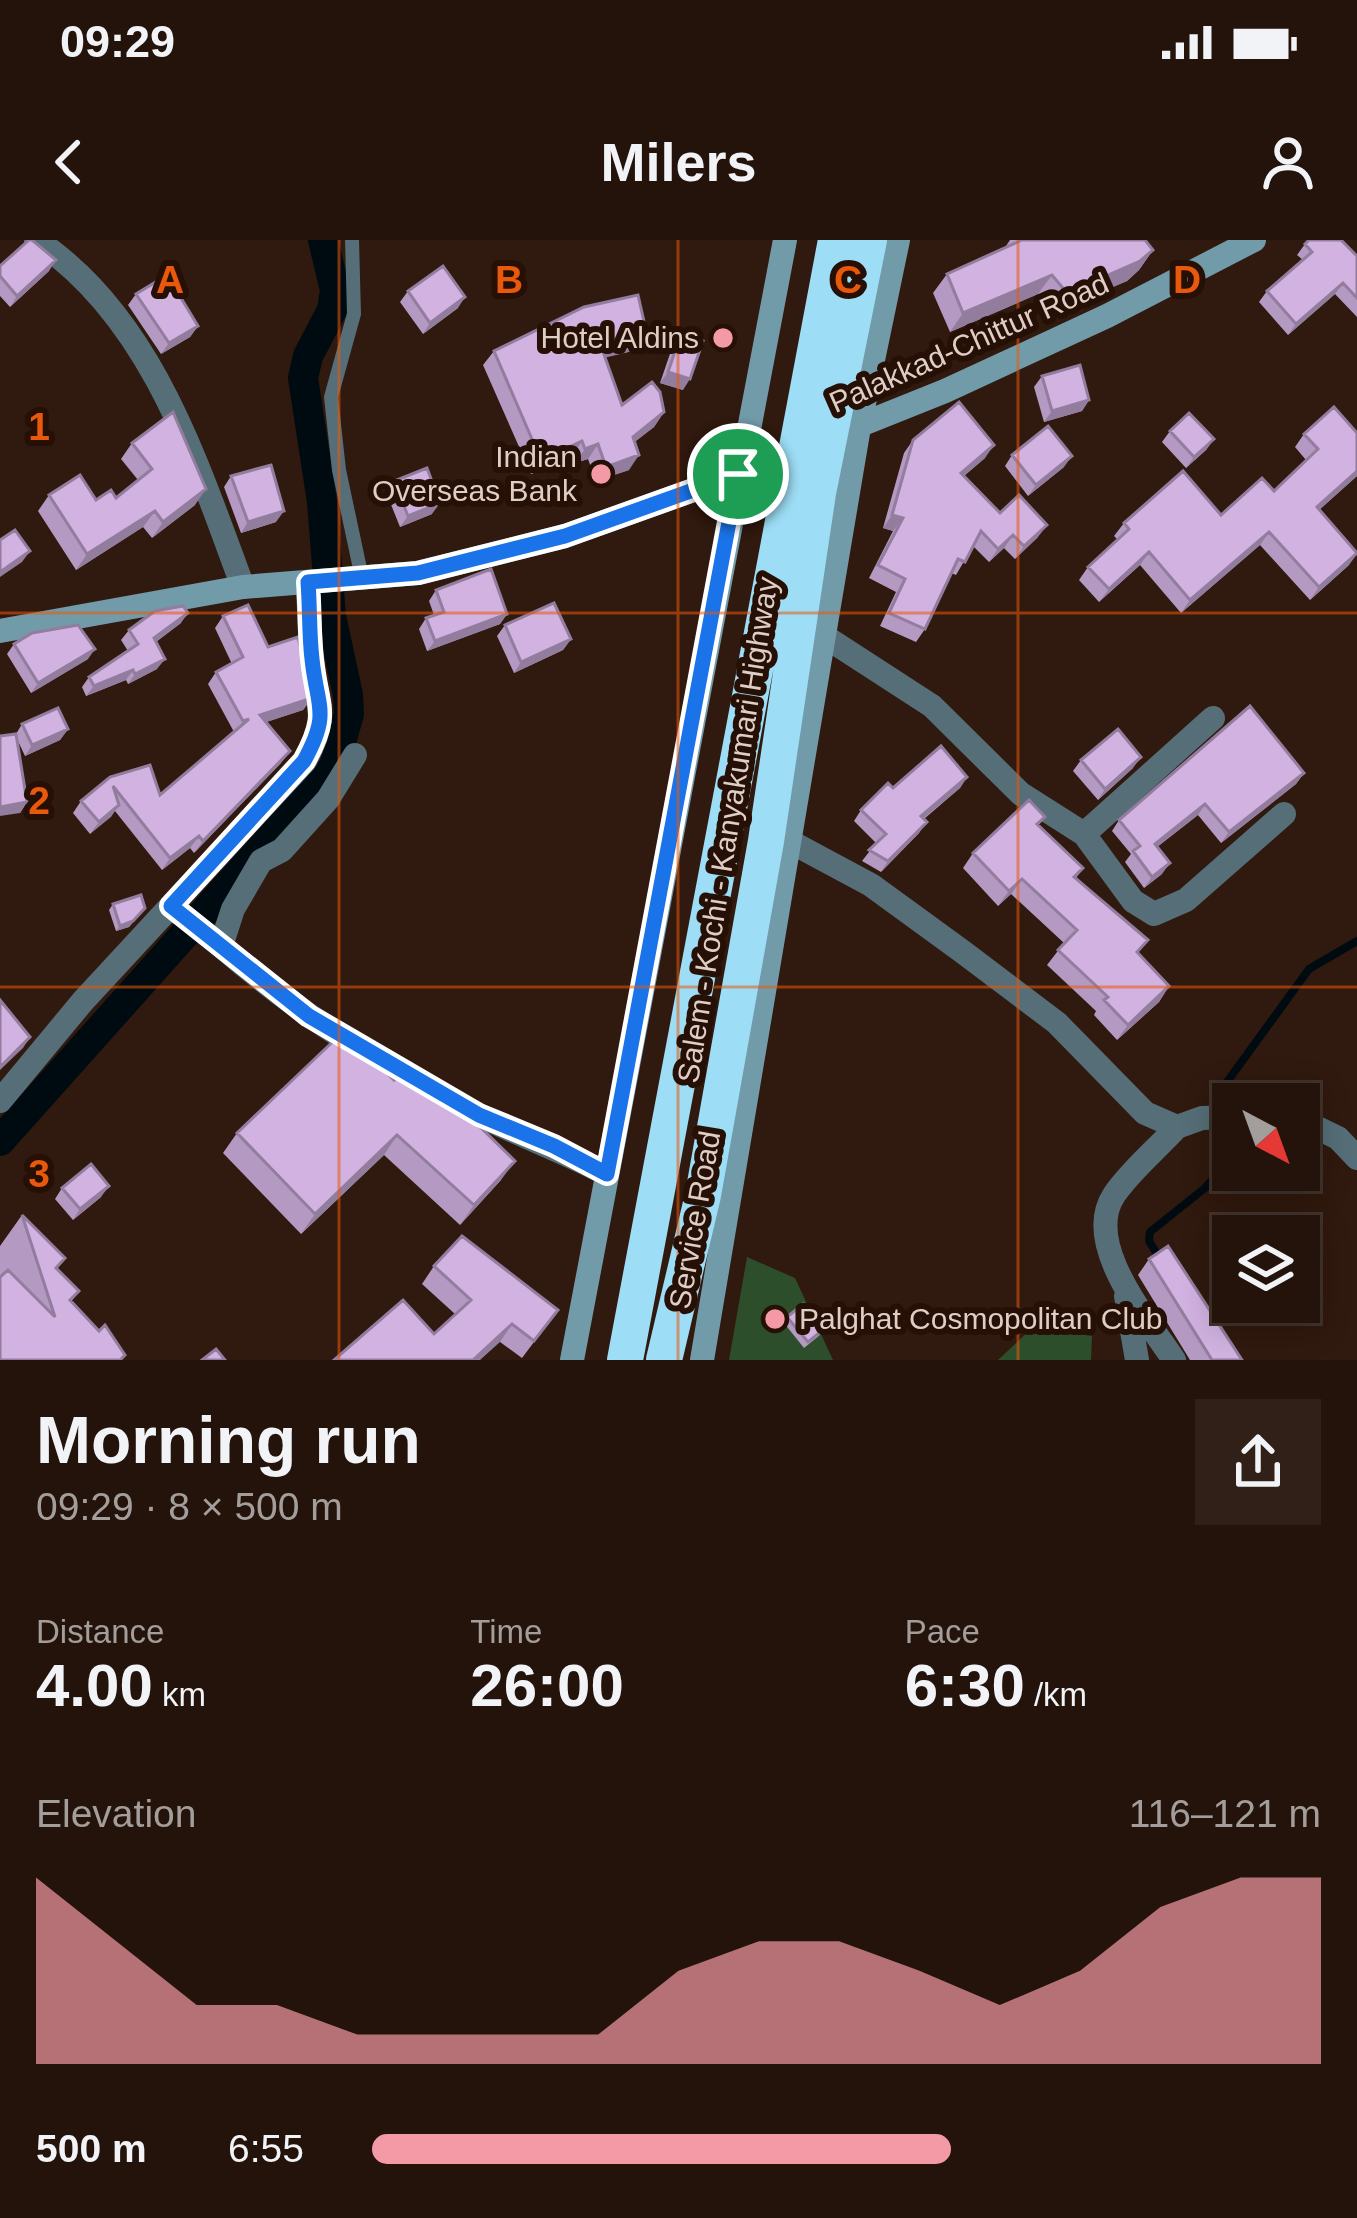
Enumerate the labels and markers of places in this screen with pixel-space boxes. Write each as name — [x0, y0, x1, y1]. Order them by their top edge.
place label: Hotel Aldins — [541, 321, 699, 354]
marker: Hotel Aldins — [710, 325, 736, 351]
pin — [687, 423, 789, 525]
place label: Indian Overseas Bank — [372, 440, 578, 507]
marker: Indian Overseas Bank — [588, 461, 614, 487]
place label: Palghat Cosmopolitan Club — [799, 1302, 1163, 1335]
marker: Palghat Cosmopolitan Club — [762, 1306, 788, 1332]

